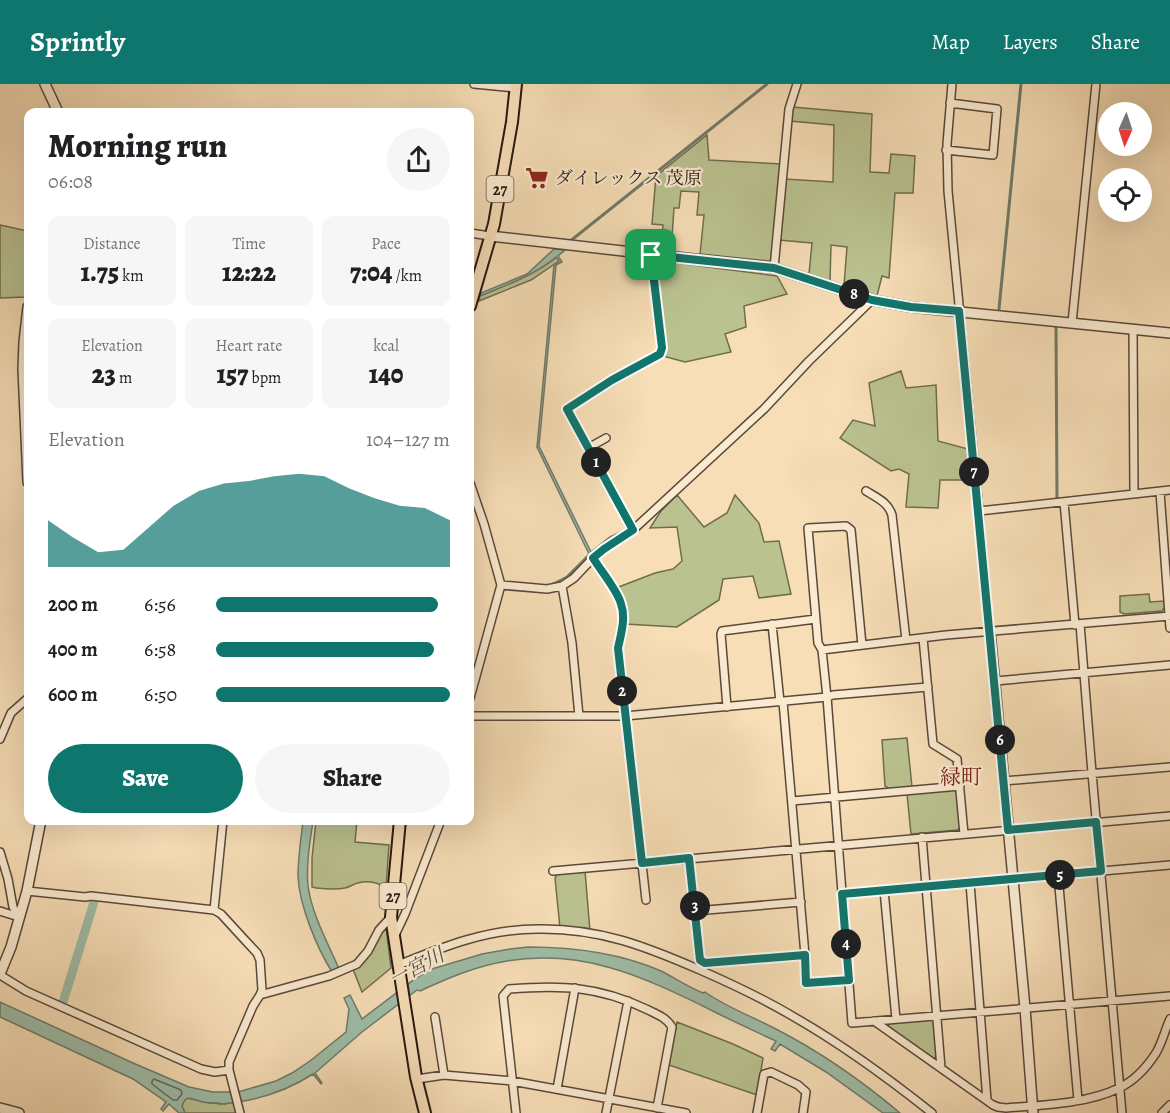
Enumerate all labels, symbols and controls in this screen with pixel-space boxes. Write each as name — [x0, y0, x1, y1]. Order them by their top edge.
text: Sprintly — [30, 23, 125, 61]
text: Map — [931, 28, 970, 56]
text: Layers — [1003, 28, 1058, 56]
text: Share — [1091, 28, 1140, 56]
north arrow — [1098, 102, 1152, 156]
map controls — [1098, 102, 1152, 222]
text: Morning run — [48, 123, 227, 168]
button: share — [387, 128, 450, 191]
supermarket icon: ダイレックス 茂原 — [524, 165, 550, 191]
place label: ダイレックス 茂原 — [555, 166, 702, 190]
text: 06:08 — [48, 168, 93, 195]
button: locate — [1098, 168, 1152, 222]
road number: 27 — [486, 176, 514, 202]
pin — [625, 229, 676, 280]
text: Distance — [83, 233, 141, 255]
text: Time — [232, 233, 266, 255]
text: Pace — [371, 233, 401, 255]
icon: arrive — [634, 238, 667, 271]
text: 1.75 — [81, 255, 119, 290]
text: 12:22 — [222, 255, 276, 290]
text: 7:04 — [350, 255, 392, 290]
text: km — [119, 265, 143, 287]
text: /km — [392, 265, 422, 287]
pin: 8 — [839, 279, 869, 309]
text: 8 — [850, 283, 858, 305]
text: Elevation — [81, 335, 143, 357]
text: Heart rate — [216, 335, 282, 357]
text: kcal — [373, 335, 399, 357]
text: 23 — [92, 357, 116, 392]
text: 157 — [217, 357, 248, 392]
text: 140 — [369, 357, 403, 392]
text: m — [116, 367, 132, 389]
text: bpm — [248, 367, 281, 389]
text: Elevation — [48, 426, 125, 453]
text: 104–127 m — [366, 426, 450, 453]
pin: 1 — [581, 447, 611, 477]
text: 1 — [593, 451, 599, 473]
pin: 7 — [959, 457, 989, 487]
text: 7 — [971, 461, 977, 483]
text: 200 m — [48, 591, 98, 618]
text: 6:56 — [144, 591, 176, 618]
text: 400 m — [48, 636, 98, 663]
text: 6:58 — [144, 636, 176, 663]
pin: 2 — [607, 676, 637, 706]
text: 2 — [618, 680, 626, 702]
text: 600 m — [48, 681, 98, 708]
text: 6:50 — [144, 681, 177, 708]
pin: 6 — [985, 725, 1015, 755]
text: 6 — [996, 729, 1004, 751]
button: Save — [48, 744, 243, 813]
button: Share — [255, 744, 450, 813]
district label: 緑町 — [940, 763, 982, 791]
pin: 5 — [1045, 860, 1075, 890]
text: 5 — [1057, 864, 1063, 886]
road number: 27 — [380, 883, 406, 909]
pin: 3 — [680, 891, 710, 921]
text: 3 — [692, 895, 698, 917]
pin: 4 — [831, 929, 861, 959]
text: 4 — [842, 933, 850, 955]
water label: 一宮川 — [383, 940, 451, 993]

